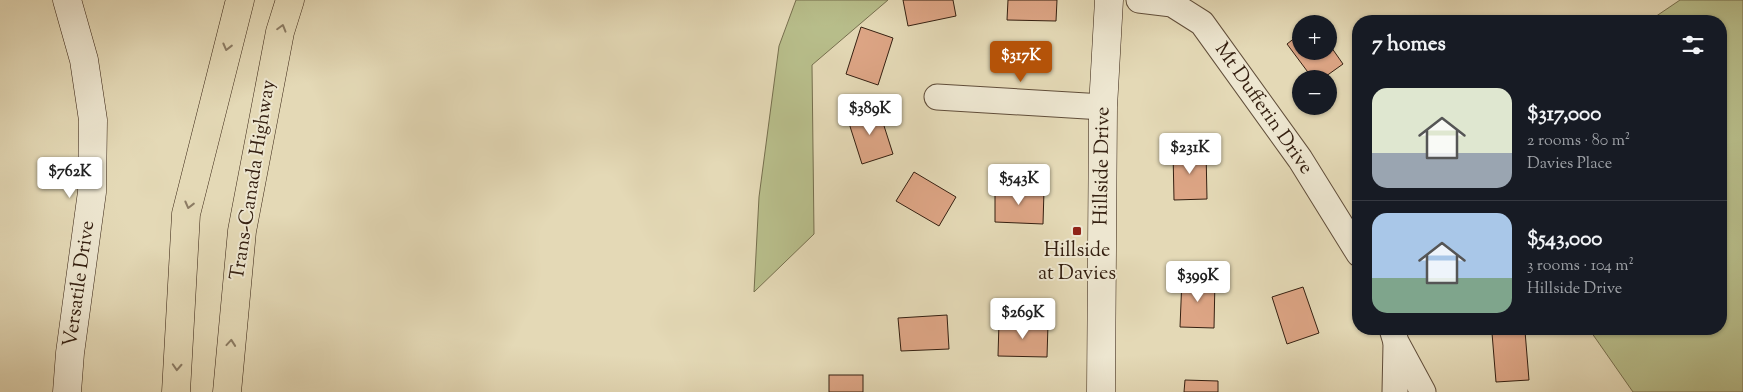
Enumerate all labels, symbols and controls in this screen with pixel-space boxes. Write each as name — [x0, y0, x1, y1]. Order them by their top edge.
map controls — [1292, 15, 1337, 115]
button: + — [1292, 15, 1337, 60]
one-way arrow — [276, 24, 286, 32]
text: 7 homes — [1372, 30, 1446, 60]
icon: filters — [1679, 31, 1707, 59]
street label: Mt Dufferin Drive — [1207, 37, 1319, 181]
pin: $317K — [986, 41, 1056, 83]
one-way arrow — [222, 43, 233, 52]
text: $317K — [1001, 45, 1041, 68]
button: − — [1292, 70, 1337, 115]
street label: Trans-Canada Highway — [224, 78, 284, 282]
pin: $389K — [835, 94, 905, 136]
text: $389K — [849, 98, 891, 121]
text: $317,000 — [1527, 100, 1601, 130]
street label: Hillside Drive — [1087, 106, 1119, 226]
icon: home — [1412, 108, 1472, 168]
text: 2 rooms · 80 m² — [1527, 130, 1630, 153]
pin: $231K — [1155, 132, 1225, 175]
text: $231K — [1170, 137, 1210, 160]
text: Davies Place — [1527, 153, 1612, 176]
pin: $762K — [35, 156, 105, 199]
text: $762K — [48, 161, 92, 184]
pin: $543K — [984, 164, 1054, 206]
text: $543K — [999, 168, 1039, 191]
one-way arrow — [184, 200, 194, 208]
street label: Versatile Drive — [57, 219, 103, 349]
marker: Hillside at Davies — [1071, 225, 1083, 237]
text: $543,000 — [1527, 225, 1602, 255]
icon: home — [1412, 233, 1472, 293]
place label: Hillside at Davies — [1038, 237, 1116, 289]
text: 3 rooms · 104 m² — [1527, 255, 1634, 278]
pin: $399K — [1163, 260, 1233, 303]
text: $399K — [1177, 265, 1219, 288]
text: Hillside Drive — [1527, 278, 1622, 301]
pin: $269K — [988, 298, 1058, 340]
text: $269K — [1001, 302, 1045, 325]
one-way arrow — [225, 339, 236, 347]
one-way arrow — [172, 363, 183, 371]

